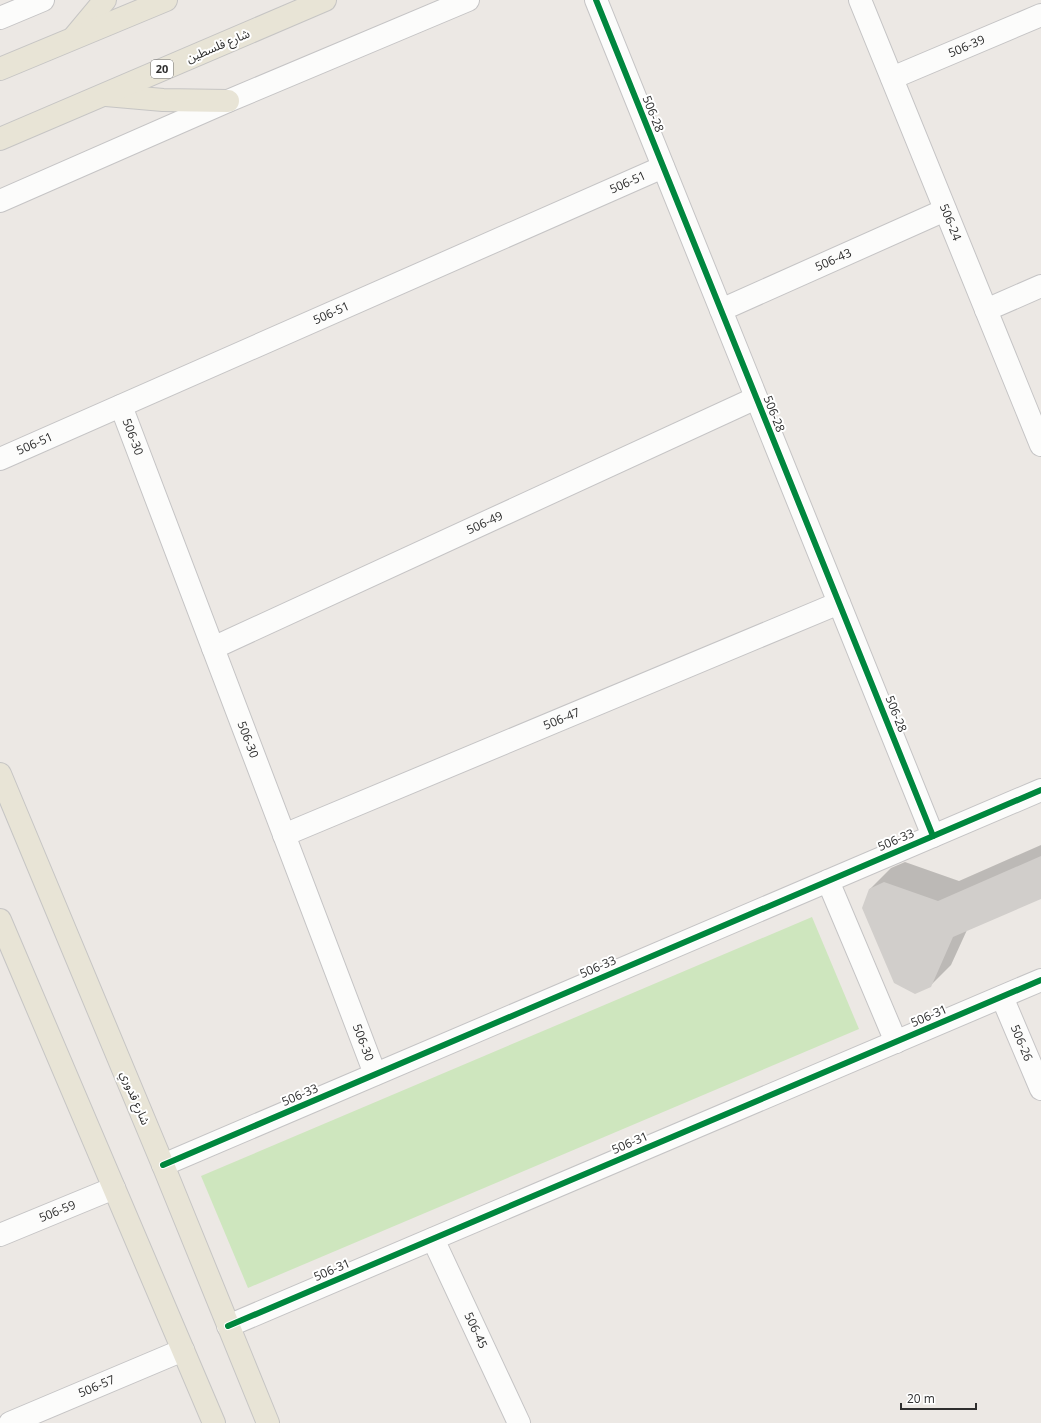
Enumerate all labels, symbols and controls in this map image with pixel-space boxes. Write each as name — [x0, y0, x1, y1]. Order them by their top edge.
street label: شارع فلسطين — [183, 25, 253, 67]
street label: 506-39 — [945, 31, 987, 61]
road number: 20 — [151, 60, 173, 78]
street label: 506-28 — [638, 93, 669, 135]
street label: 506-51 — [607, 167, 649, 198]
street label: 506-24 — [936, 201, 966, 243]
street label: 506-43 — [812, 244, 854, 275]
street label: 506-51 — [310, 297, 352, 328]
street label: 506-28 — [759, 393, 790, 435]
street label: 506-30 — [118, 416, 148, 458]
street label: 506-51 — [14, 428, 56, 459]
street label: 506-49 — [463, 507, 505, 538]
street label: 506-28 — [881, 693, 912, 735]
street label: 506-47 — [541, 703, 583, 734]
street label: 506-30 — [234, 719, 263, 761]
street label: 506-33 — [875, 824, 917, 855]
street label: 506-33 — [577, 951, 619, 982]
street label: 506-31 — [908, 1000, 950, 1031]
street label: 506-30 — [349, 1021, 378, 1063]
street label: 506-26 — [1007, 1022, 1037, 1064]
street label: شارع قدوري — [115, 1068, 154, 1128]
street label: 506-33 — [279, 1079, 321, 1110]
street label: 506-31 — [609, 1127, 651, 1158]
street label: 506-59 — [36, 1196, 78, 1226]
street label: 506-31 — [311, 1254, 353, 1285]
street label: 506-45 — [460, 1309, 492, 1351]
street label: 506-57 — [75, 1371, 117, 1401]
scale bar — [901, 1385, 976, 1411]
text: 20 m — [907, 1390, 935, 1407]

